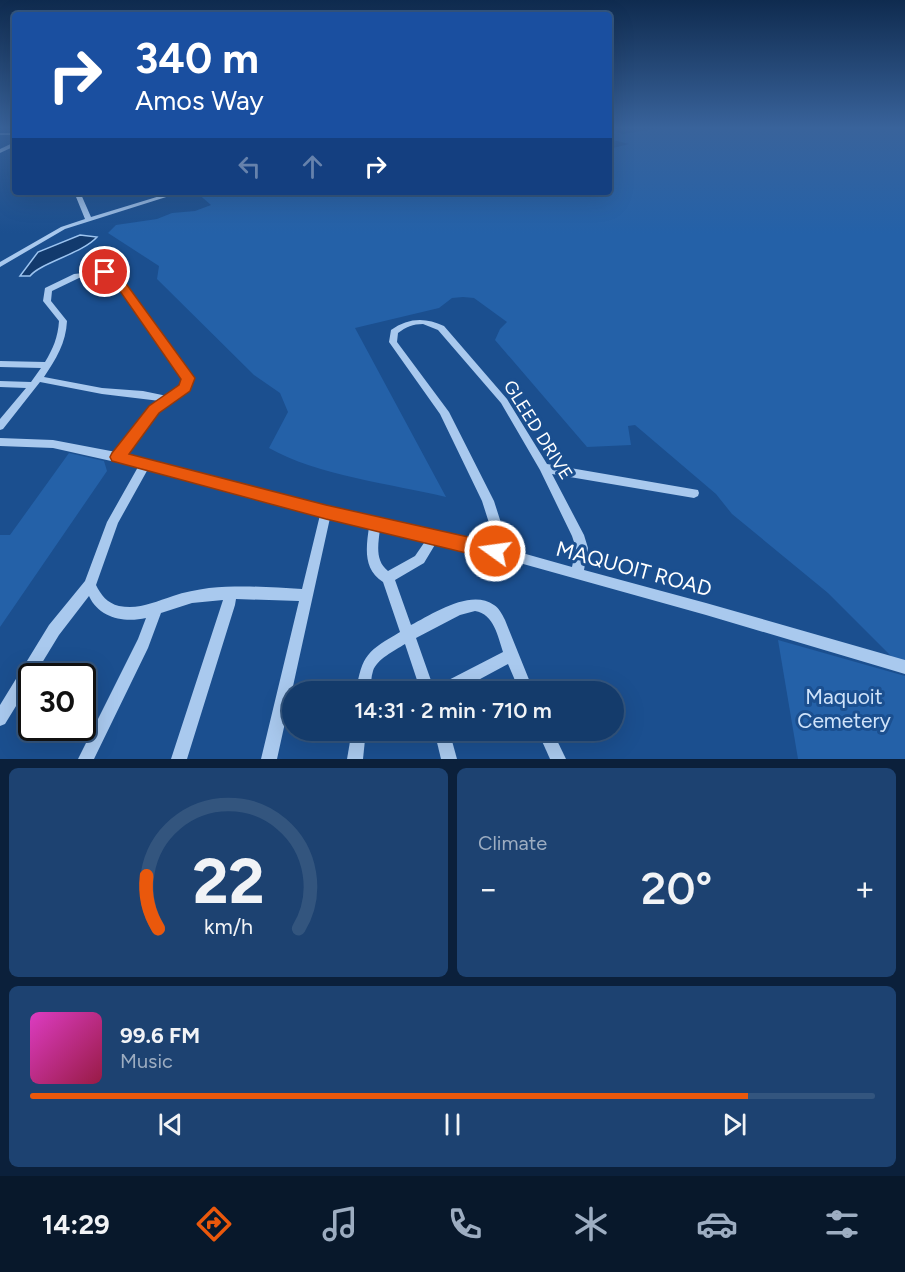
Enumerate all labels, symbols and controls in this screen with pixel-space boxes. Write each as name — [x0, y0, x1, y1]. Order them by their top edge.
text: 340 m — [135, 33, 259, 84]
icon: right — [36, 36, 114, 114]
text: Amos Way — [135, 84, 264, 117]
icon: left — [233, 150, 266, 183]
icon: ahead — [296, 150, 329, 183]
icon: right — [359, 150, 392, 183]
pin — [79, 246, 130, 297]
icon: arrive — [88, 255, 121, 288]
street label: GLEED DRIVE — [499, 376, 577, 484]
position arrow — [463, 519, 527, 583]
street label: MAQUOIT ROAD — [554, 536, 715, 601]
speed limit sign: 30 — [18, 663, 96, 741]
park label: Maquoit Cemetery — [797, 684, 891, 733]
text: 14:31 · 2 min · 710 m — [354, 697, 552, 724]
text: Climate — [478, 831, 547, 855]
text: 22 — [192, 844, 265, 919]
text: 20° — [641, 861, 712, 915]
text: − — [478, 869, 499, 908]
text: + — [854, 869, 875, 908]
text: km/h — [204, 915, 253, 940]
text: 99.6 FM — [120, 1022, 200, 1049]
text: Music — [120, 1049, 173, 1073]
icon: previous — [154, 1108, 187, 1141]
icon: pause — [436, 1108, 469, 1141]
icon: next — [718, 1108, 751, 1141]
icon: directions — [193, 1203, 235, 1245]
icon: music — [319, 1203, 361, 1245]
icon: phone — [444, 1203, 486, 1245]
icon: climate — [570, 1203, 612, 1245]
icon: car — [696, 1203, 738, 1245]
icon: filters — [821, 1203, 863, 1245]
text: 14:29 — [42, 1208, 110, 1241]

